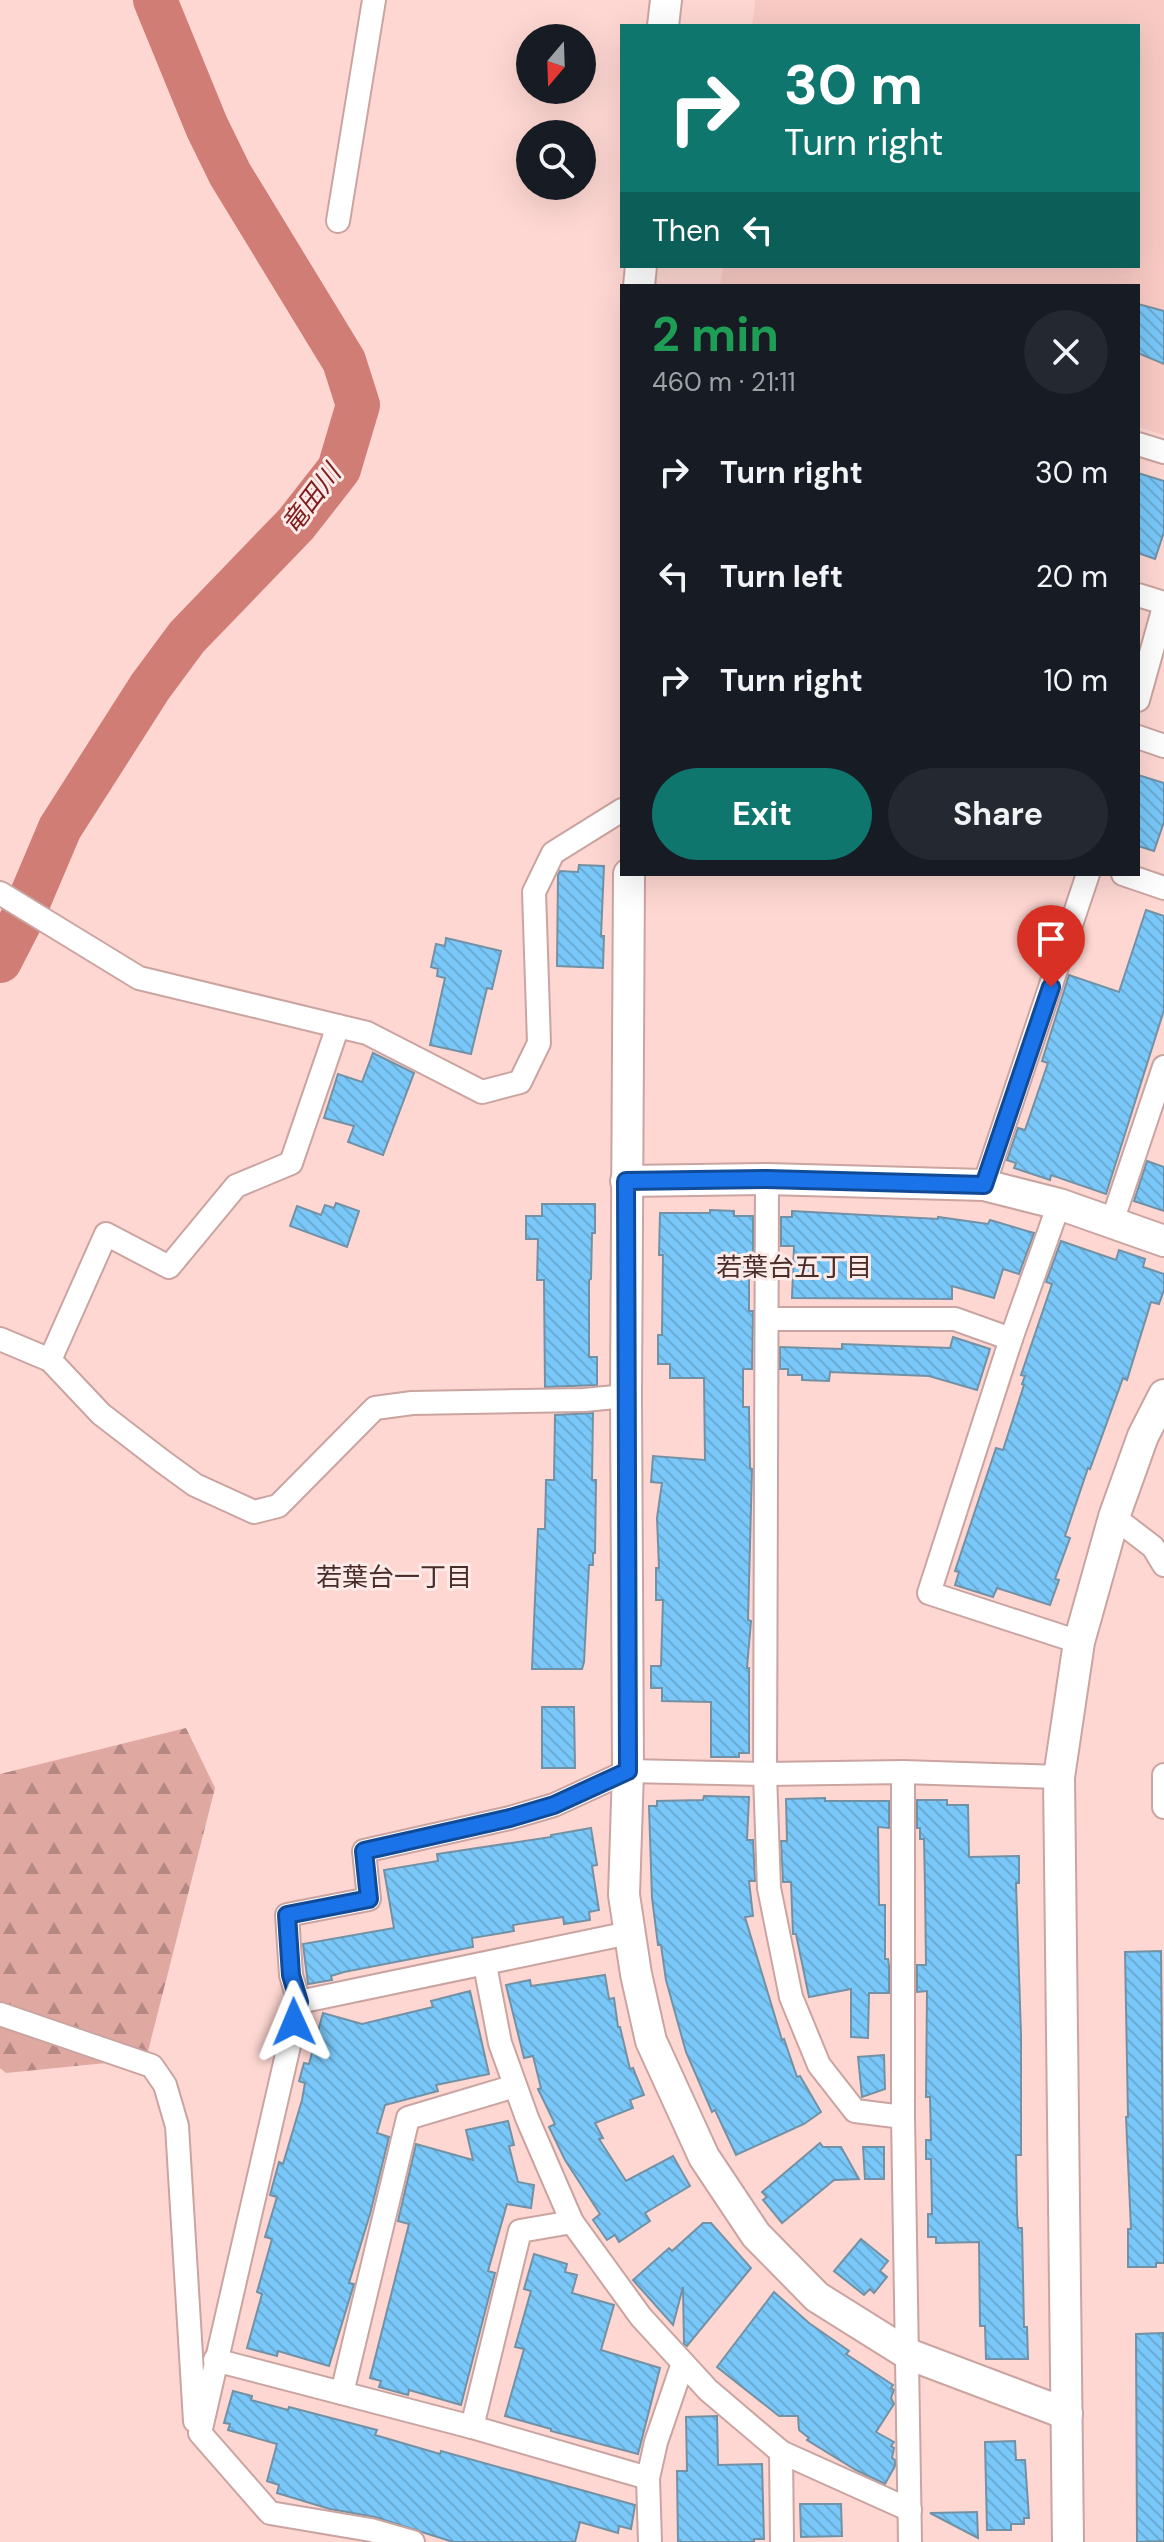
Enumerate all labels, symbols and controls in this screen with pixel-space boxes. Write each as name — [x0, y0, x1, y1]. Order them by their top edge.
north arrow — [516, 24, 596, 104]
map controls — [516, 24, 596, 200]
text: 30 m — [784, 48, 923, 121]
icon: right — [652, 56, 756, 160]
text: Turn right — [784, 119, 943, 166]
button: search — [516, 120, 596, 200]
icon: left — [736, 208, 780, 252]
text: Then — [652, 211, 720, 250]
text: 2 min — [652, 303, 779, 366]
button: close — [1024, 310, 1108, 394]
text: 460 m · 21:11 — [652, 365, 796, 399]
icon: right — [652, 450, 696, 494]
text: Turn right — [720, 453, 863, 492]
text: 30 m — [1035, 453, 1108, 492]
water label: 竜田川 — [274, 455, 350, 540]
icon: left — [652, 554, 696, 598]
text: Turn left — [720, 557, 843, 596]
text: 20 m — [1036, 557, 1108, 596]
icon: right — [652, 658, 696, 702]
text: Turn right — [720, 661, 863, 700]
text: 10 m — [1043, 661, 1108, 700]
button: Exit — [652, 768, 872, 860]
button: Share — [888, 768, 1108, 860]
pin — [1017, 905, 1085, 987]
icon: arrive — [1029, 917, 1073, 961]
district label: 若葉台五丁目 — [716, 1250, 872, 1284]
district label: 若葉台一丁目 — [316, 1560, 472, 1594]
position arrow — [252, 1980, 336, 2064]

